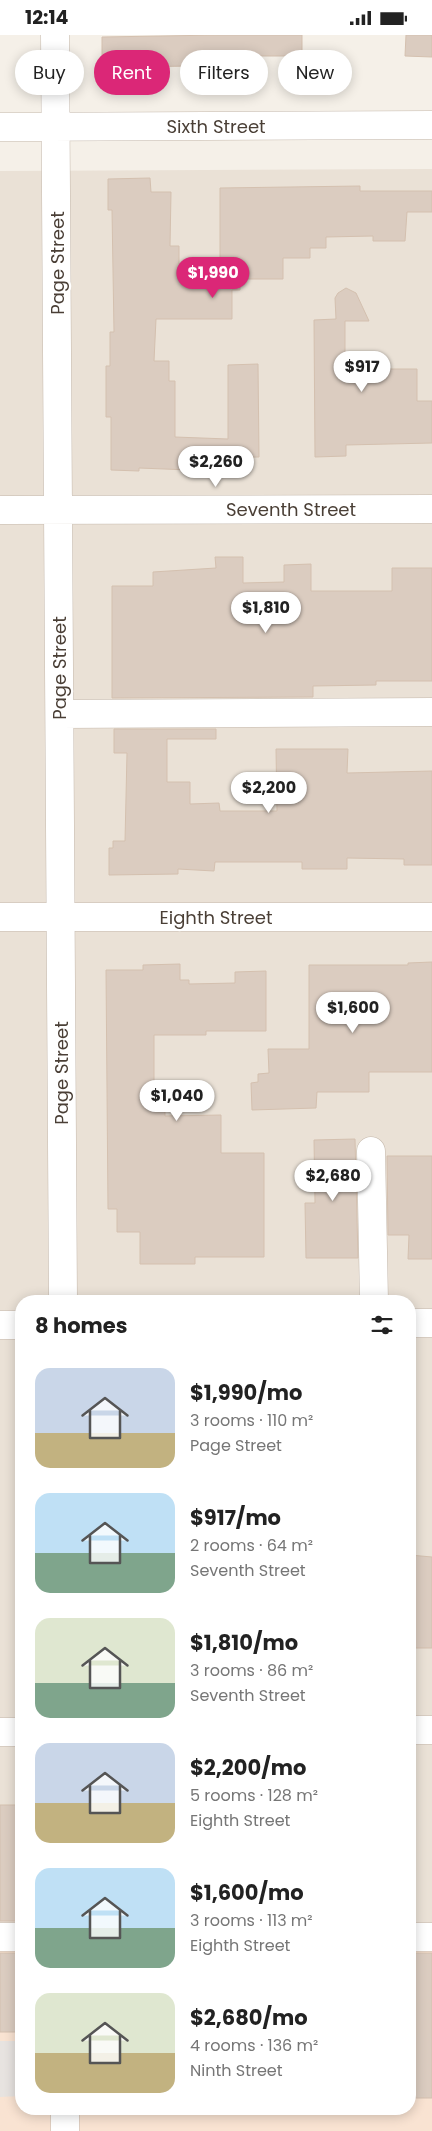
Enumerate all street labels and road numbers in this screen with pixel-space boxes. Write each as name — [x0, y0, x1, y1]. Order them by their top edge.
street label: Sixth Street — [166, 114, 266, 139]
street label: Page Street — [45, 211, 70, 315]
street label: Seventh Street — [226, 497, 356, 522]
street label: Page Street — [47, 616, 72, 720]
street label: Eighth Street — [160, 905, 272, 930]
street label: Page Street — [49, 1021, 74, 1125]

